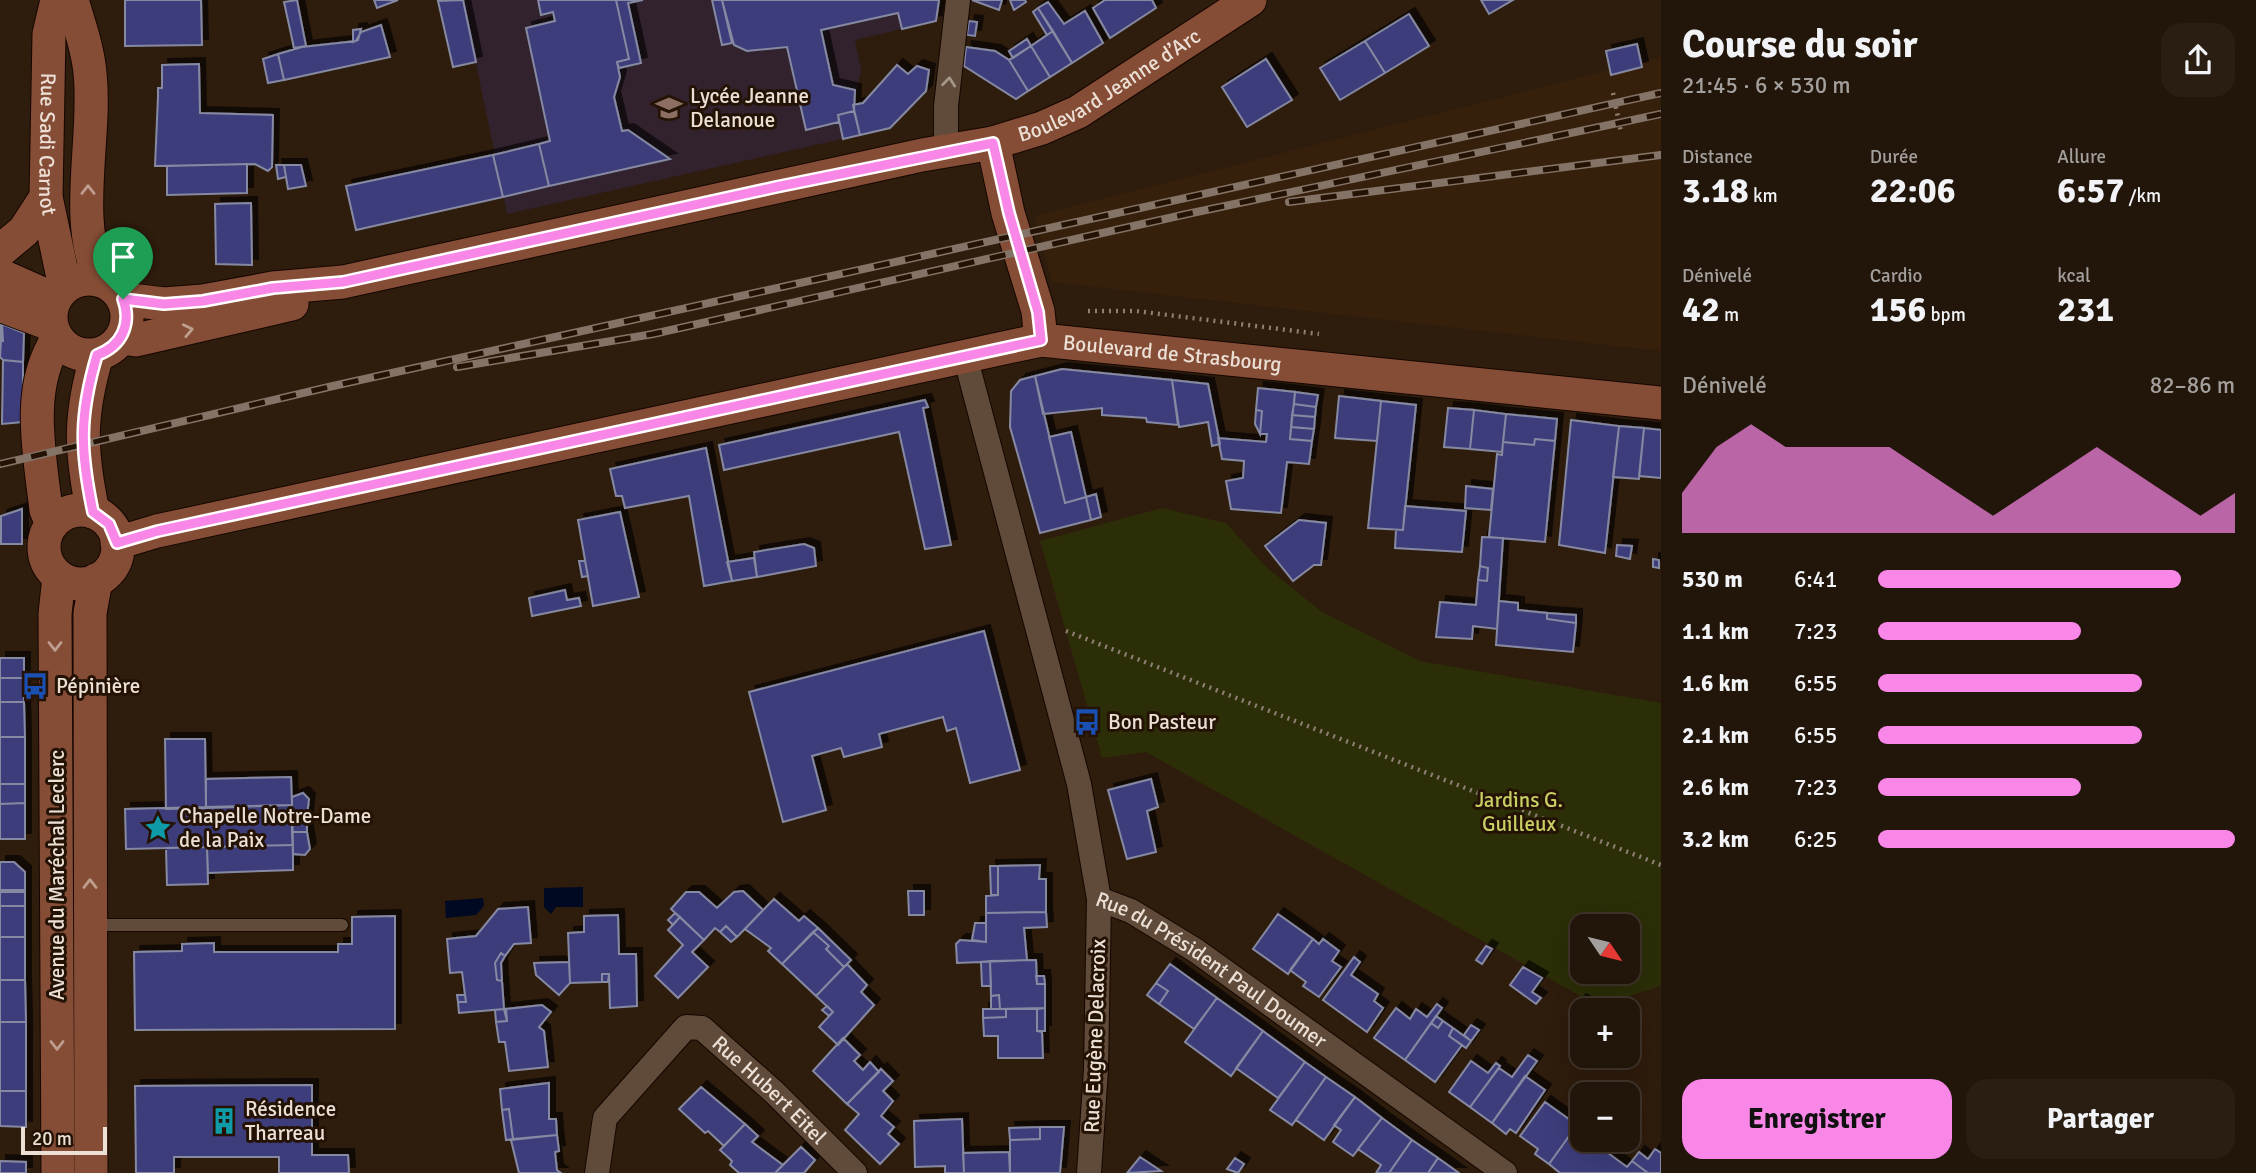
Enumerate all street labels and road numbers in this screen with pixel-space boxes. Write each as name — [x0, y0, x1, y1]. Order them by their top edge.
street label: Boulevard Jeanne d’Arc — [1015, 23, 1205, 148]
street label: Rue Sadi Carnot — [33, 72, 63, 218]
street label: Boulevard de Strasbourg — [1062, 329, 1283, 377]
street label: Avenue du Maréchal Leclerc — [44, 750, 70, 1000]
street label: Rue du Président Paul Doumer — [1092, 886, 1332, 1054]
street label: Rue Eugène Delacroix — [1079, 938, 1111, 1134]
street label: Rue Hubert Eitel — [707, 1030, 832, 1150]

